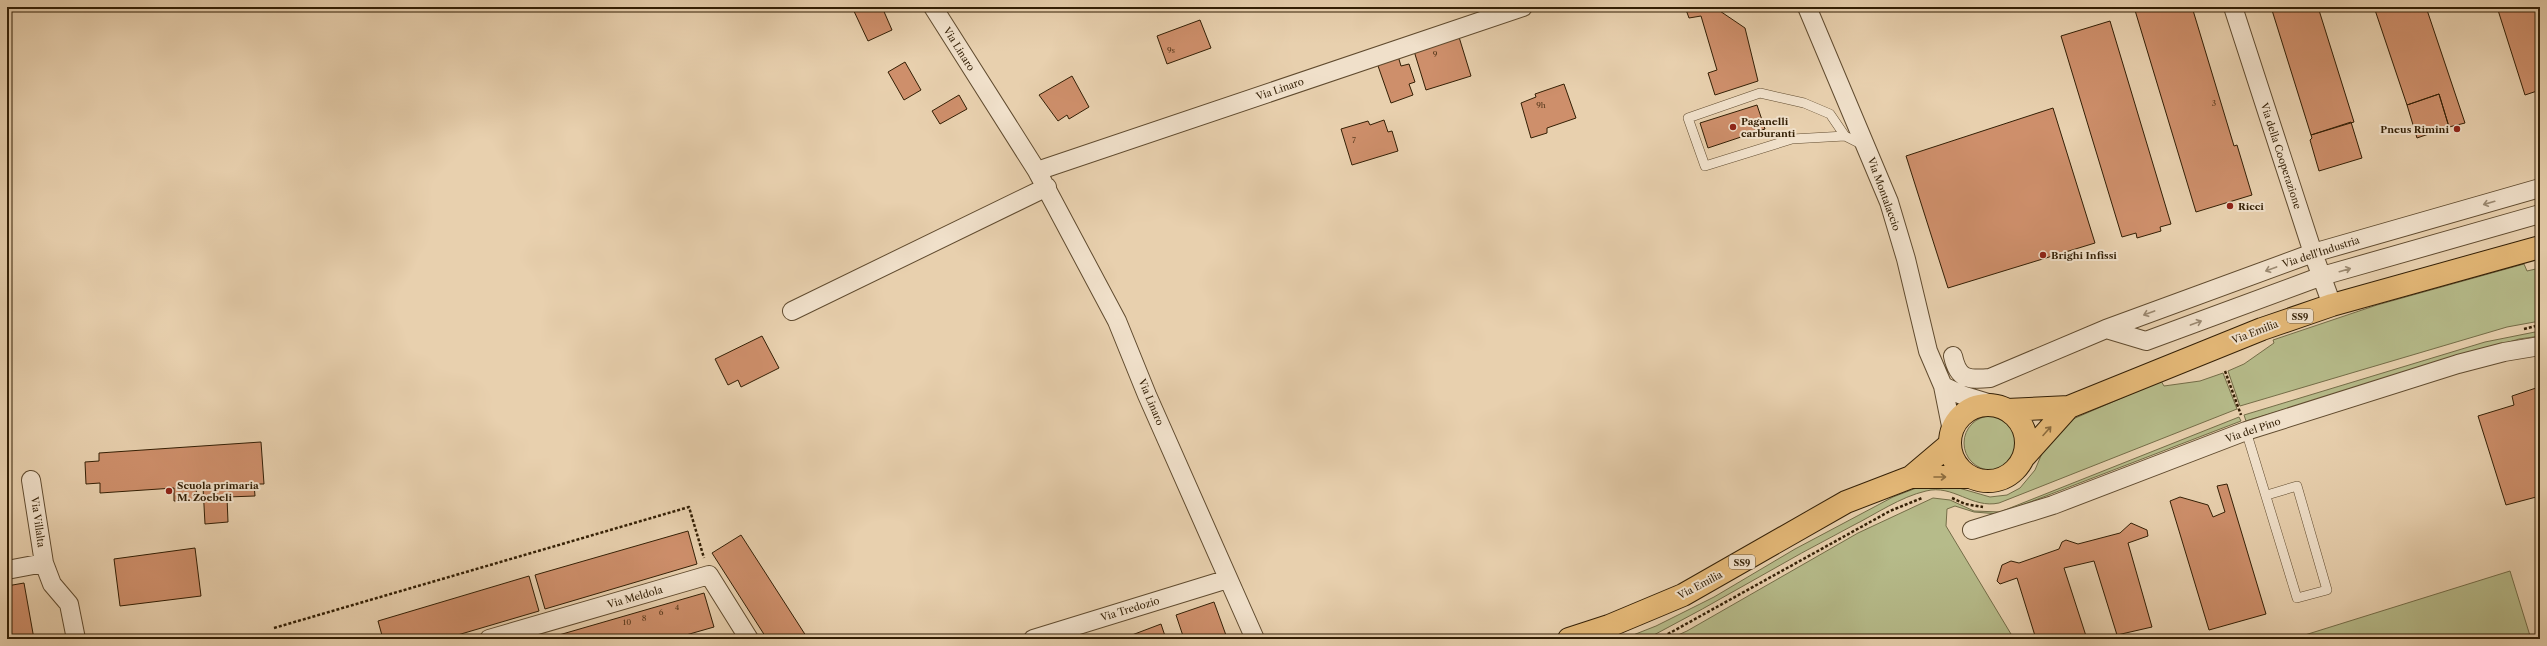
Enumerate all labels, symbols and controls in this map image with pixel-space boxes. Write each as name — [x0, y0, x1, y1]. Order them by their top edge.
street label: Via Linaro — [940, 24, 978, 73]
house number: 9s — [1167, 45, 1176, 55]
house number: 9 — [1433, 49, 1438, 59]
street label: Via Linaro — [1254, 75, 1305, 104]
house number: 3 — [2212, 98, 2216, 108]
house number: 9h — [1536, 100, 1546, 110]
street label: Via della Cooperazione — [2257, 100, 2304, 211]
place label: Paganelli carburanti — [1741, 115, 1796, 140]
marker: Paganelli carburanti — [1728, 122, 1738, 132]
place label: Pneus Rimini — [2380, 123, 2449, 136]
marker: Pneus Rimini — [2452, 124, 2462, 134]
house number: 7 — [1352, 135, 1356, 145]
street label: Via Montalaccio — [1864, 155, 1903, 232]
place label: Ricci — [2238, 200, 2264, 213]
one-way arrow — [2483, 200, 2496, 207]
marker: Ricci — [2225, 201, 2235, 211]
street label: Via dell'Industria — [2280, 233, 2362, 271]
place label: Brighi Infissi — [2051, 249, 2117, 262]
marker: Brighi Infissi — [2038, 250, 2048, 260]
one-way arrow — [2265, 265, 2277, 273]
one-way arrow — [2338, 266, 2351, 273]
road number: SS9 — [2287, 309, 2313, 323]
one-way arrow — [2143, 310, 2155, 318]
street label: Via Emilia — [2229, 317, 2281, 347]
one-way arrow — [2190, 318, 2202, 326]
street label: Via Linaro — [1135, 376, 1167, 427]
street label: Via del Pino — [2223, 415, 2282, 446]
one-way arrow — [2042, 426, 2051, 437]
one-way arrow — [1933, 473, 1946, 481]
place label: Scuola primaria M. Zoebeli — [177, 479, 259, 504]
marker: Scuola primaria M. Zoebeli — [164, 486, 174, 496]
street label: Via Villalta — [28, 495, 48, 549]
road number: SS9 — [1729, 555, 1755, 569]
street label: Via Emilia — [1675, 568, 1725, 603]
street label: Via Meldola — [605, 583, 665, 611]
street label: Via Tredozio — [1098, 594, 1161, 624]
house number: 4 — [675, 602, 680, 612]
house number: 6 — [659, 607, 664, 617]
house number: 8 — [642, 613, 647, 623]
house number: 10 — [623, 617, 631, 627]

